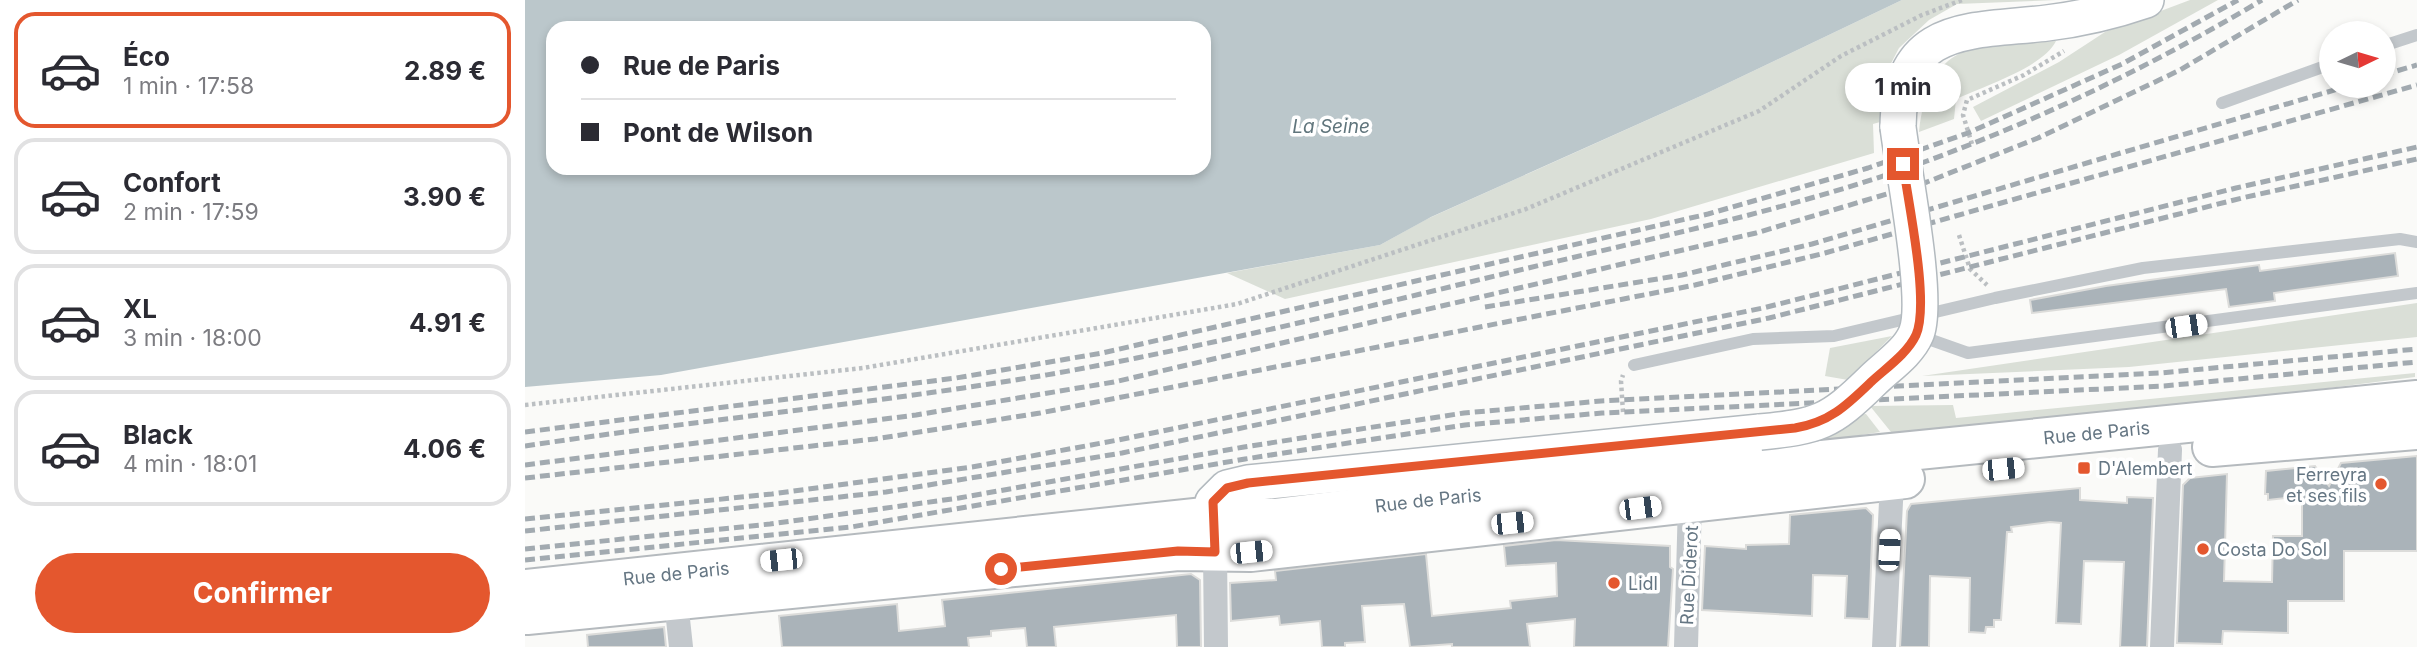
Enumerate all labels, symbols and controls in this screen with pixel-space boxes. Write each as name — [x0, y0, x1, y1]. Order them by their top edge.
north arrow — [2319, 21, 2396, 98]
map controls — [2319, 21, 2396, 98]
icon: car — [39, 39, 102, 102]
text: Éco — [123, 41, 170, 72]
text: Rue de Paris — [623, 50, 780, 81]
text: 2.89 € — [404, 55, 486, 86]
callout: 1 min — [1845, 62, 1961, 111]
text: 1 min · 17:58 — [123, 72, 254, 100]
text: 1 min — [1875, 73, 1931, 101]
water label: La Seine — [1292, 115, 1370, 138]
text: Pont de Wilson — [623, 117, 813, 148]
route end — [1887, 148, 1919, 180]
icon: car — [39, 165, 102, 228]
text: Confort — [123, 167, 221, 198]
text: 3.90 € — [403, 181, 486, 212]
text: 2 min · 17:59 — [123, 198, 259, 226]
icon: car — [39, 291, 102, 354]
text: XL — [123, 293, 157, 324]
text: 4.91 € — [409, 307, 486, 338]
car — [2164, 313, 2209, 339]
text: 3 min · 18:00 — [123, 324, 262, 352]
street label: Rue de Paris — [2042, 416, 2151, 448]
icon: car — [39, 417, 102, 480]
text: Black — [123, 419, 193, 450]
text: 4.06 € — [403, 433, 486, 464]
text: 4 min · 18:01 — [123, 450, 257, 478]
car — [1982, 456, 2025, 482]
place label: D'Alembert — [2098, 458, 2193, 479]
marker: D'Alembert — [2076, 460, 2092, 476]
place label: Ferreyra et ses fils — [2286, 464, 2367, 506]
marker: Ferreyra et ses fils — [2373, 476, 2389, 492]
street label: Rue de Paris — [1374, 484, 1482, 516]
car — [1618, 495, 1663, 521]
car — [1491, 510, 1534, 536]
street label: Rue Diderot — [1676, 525, 1702, 625]
car — [1878, 528, 1901, 572]
car — [1230, 539, 1273, 565]
place label: Costa Do Sol — [2217, 539, 2327, 560]
marker: Costa Do Sol — [2195, 541, 2211, 557]
car — [760, 547, 803, 573]
button: Confirmer — [35, 553, 490, 633]
route start — [985, 553, 1017, 585]
street label: Rue de Paris — [622, 557, 730, 589]
place label: Lidl — [1628, 573, 1658, 594]
marker: Lidl — [1606, 575, 1622, 591]

